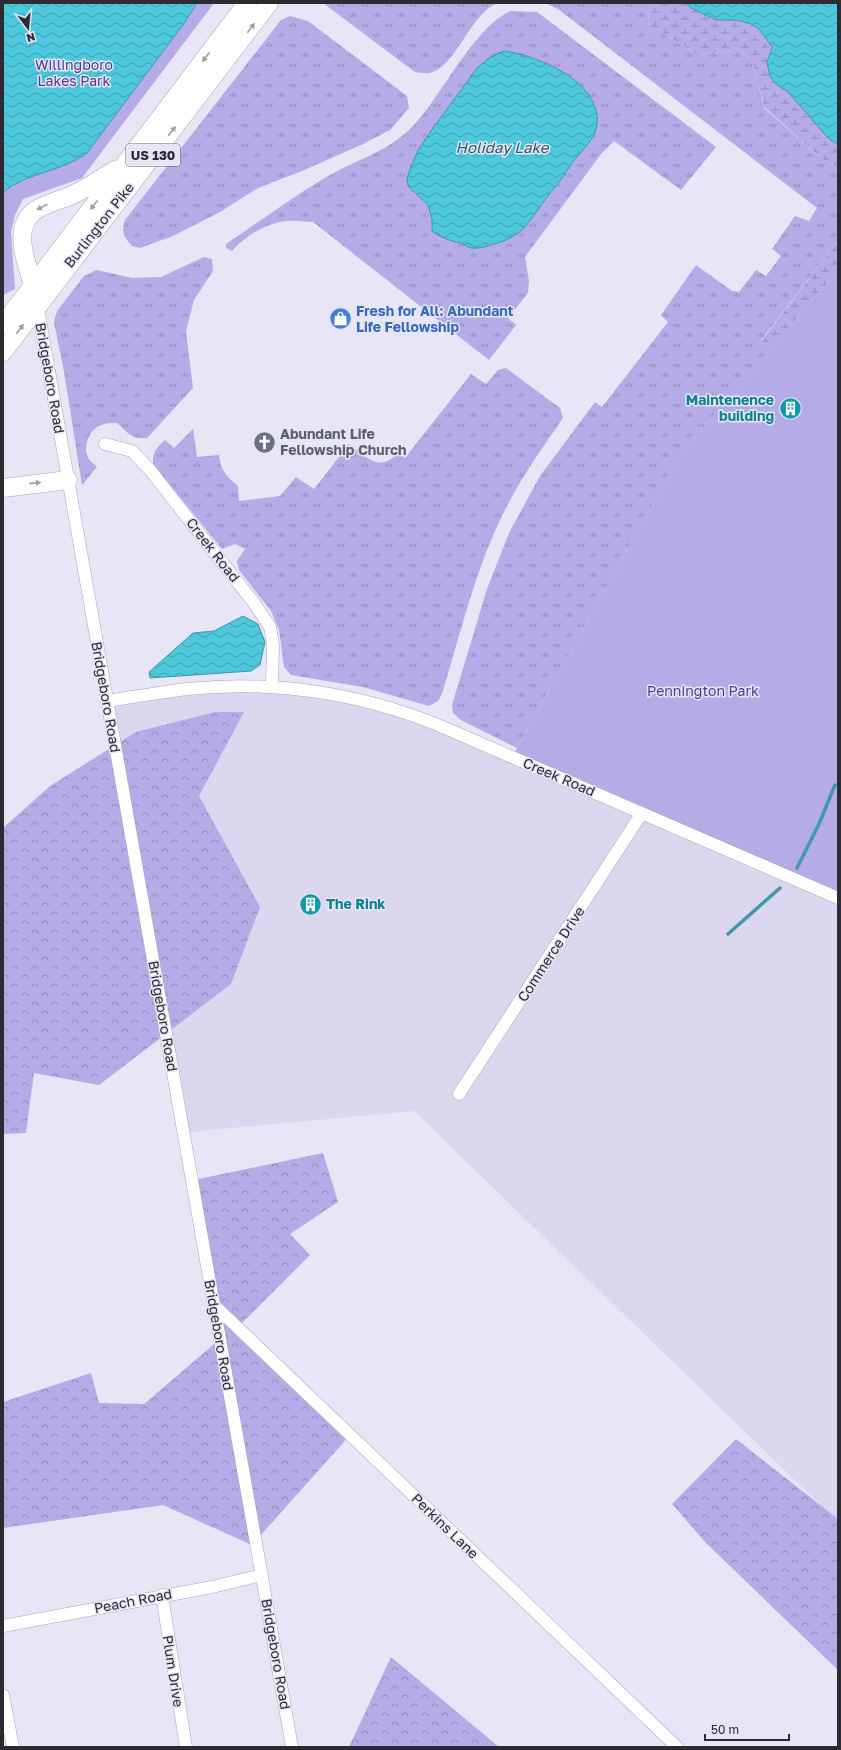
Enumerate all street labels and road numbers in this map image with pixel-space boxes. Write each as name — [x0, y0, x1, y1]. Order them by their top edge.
road number: US 130 — [126, 144, 180, 166]
street label: Burlington Pike — [60, 179, 137, 271]
street label: Bridgeboro Road — [32, 321, 69, 435]
street label: Creek Road — [183, 514, 244, 585]
street label: Bridgeboro Road — [88, 640, 125, 754]
street label: Creek Road — [521, 754, 598, 799]
street label: Commerce Drive — [513, 903, 588, 1005]
street label: Bridgeboro Road — [145, 959, 182, 1073]
street label: Bridgeboro Road — [201, 1278, 238, 1392]
street label: Perkins Lane — [408, 1489, 482, 1562]
street label: Peach Road — [92, 1585, 173, 1616]
street label: Bridgeboro Road — [258, 1597, 295, 1711]
street label: Plum Drive — [159, 1634, 188, 1708]

